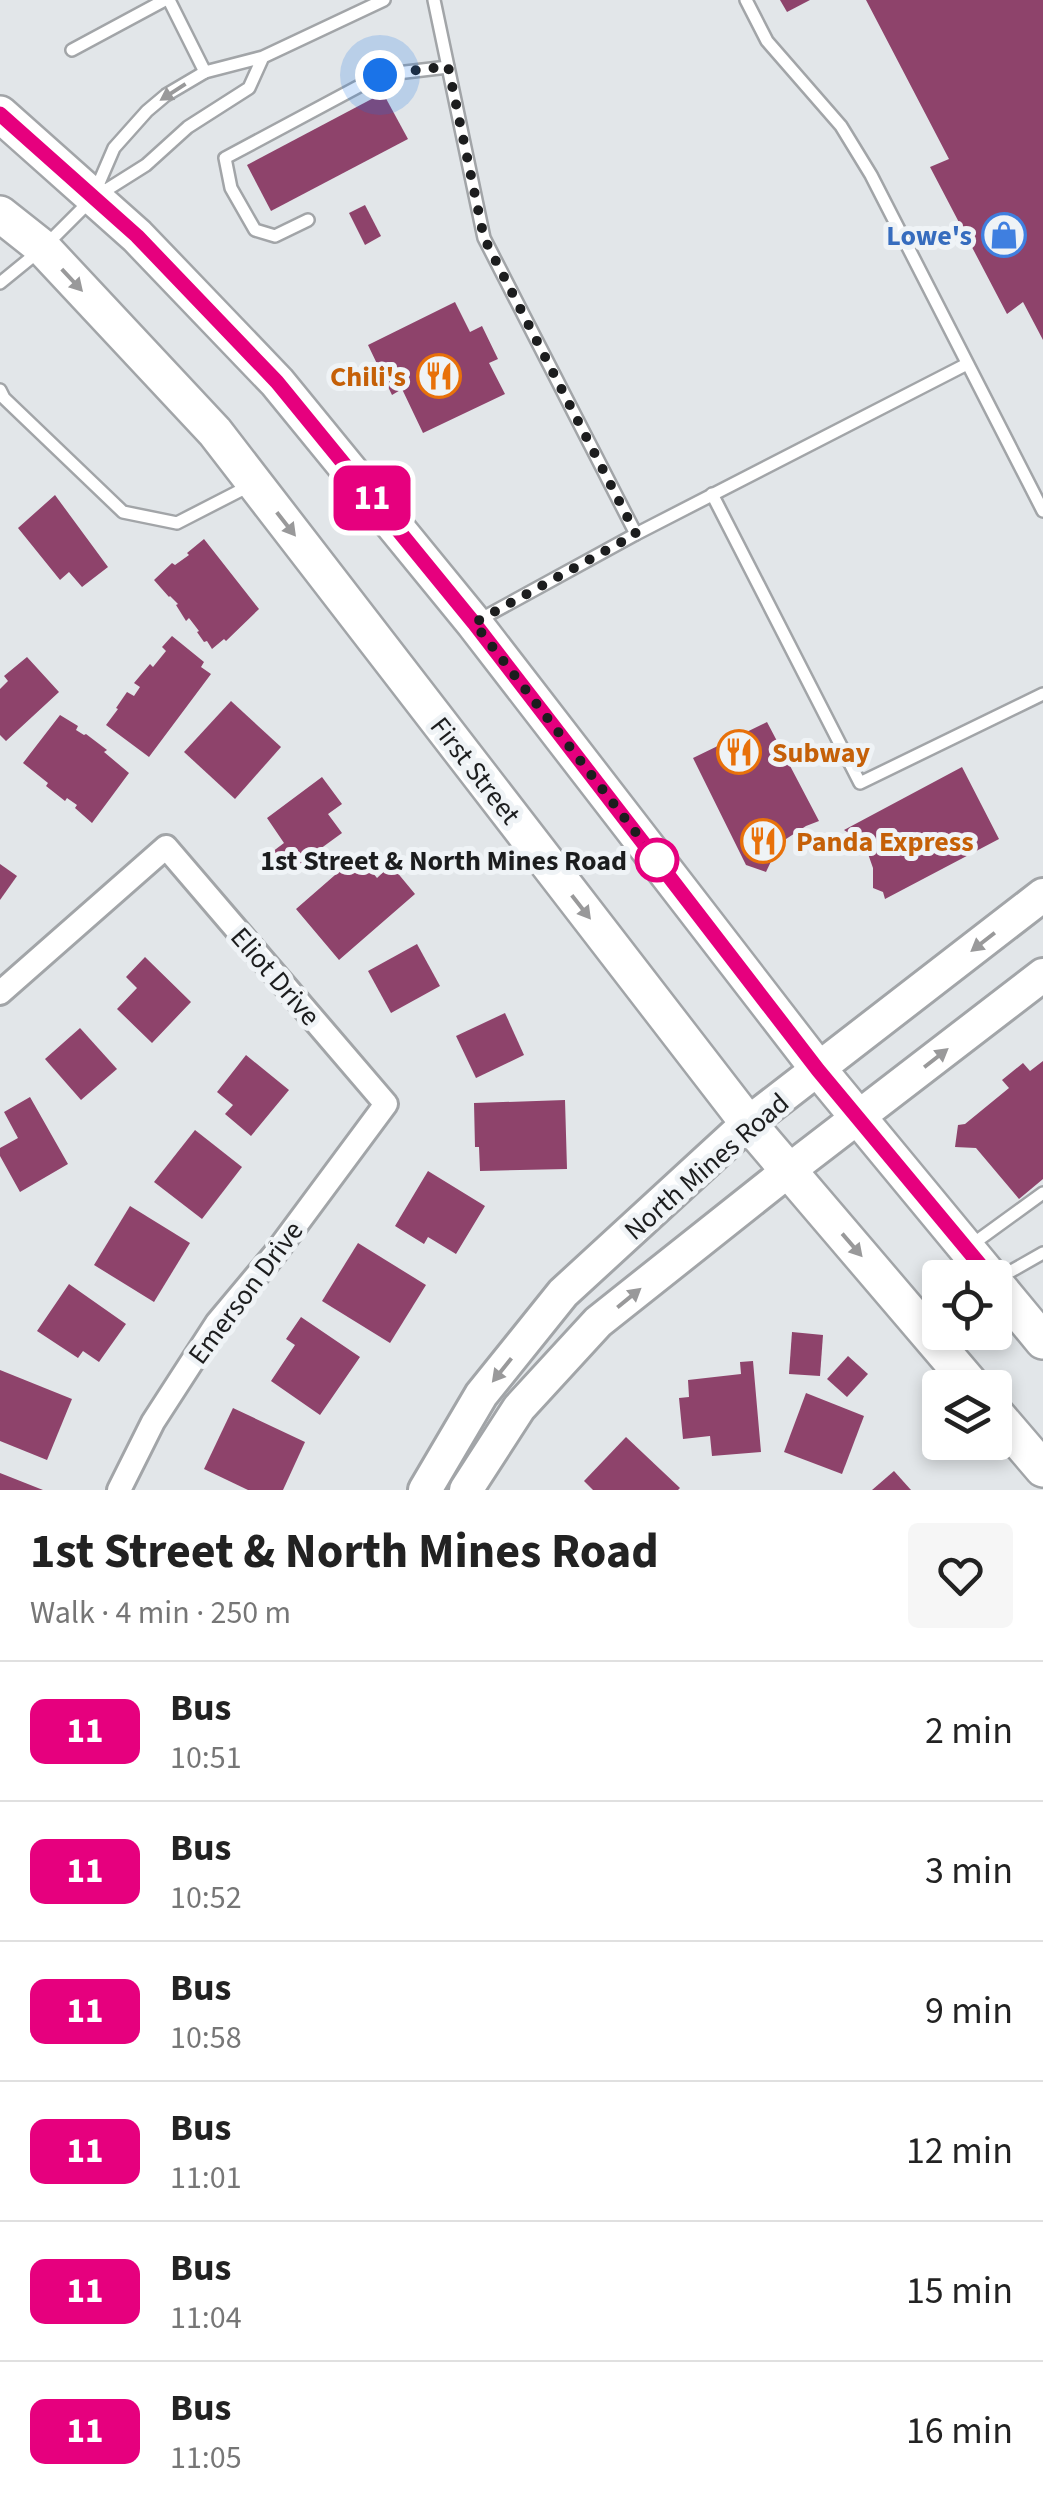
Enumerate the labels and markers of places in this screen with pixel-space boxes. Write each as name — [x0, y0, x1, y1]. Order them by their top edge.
shop icon: Lowe's — [981, 212, 1027, 258]
place label: Lowe's — [886, 216, 972, 256]
restaurant icon: Chili's — [416, 353, 462, 399]
place label: Chili's — [330, 357, 406, 397]
restaurant icon: Subway — [716, 729, 762, 775]
place label: Subway — [772, 733, 870, 773]
restaurant icon: Panda Express — [740, 818, 786, 864]
place label: Panda Express — [796, 822, 974, 862]
marker: 1st Street & North Mines Road — [636, 839, 678, 881]
place label: 1st Street & North Mines Road — [260, 841, 627, 881]

